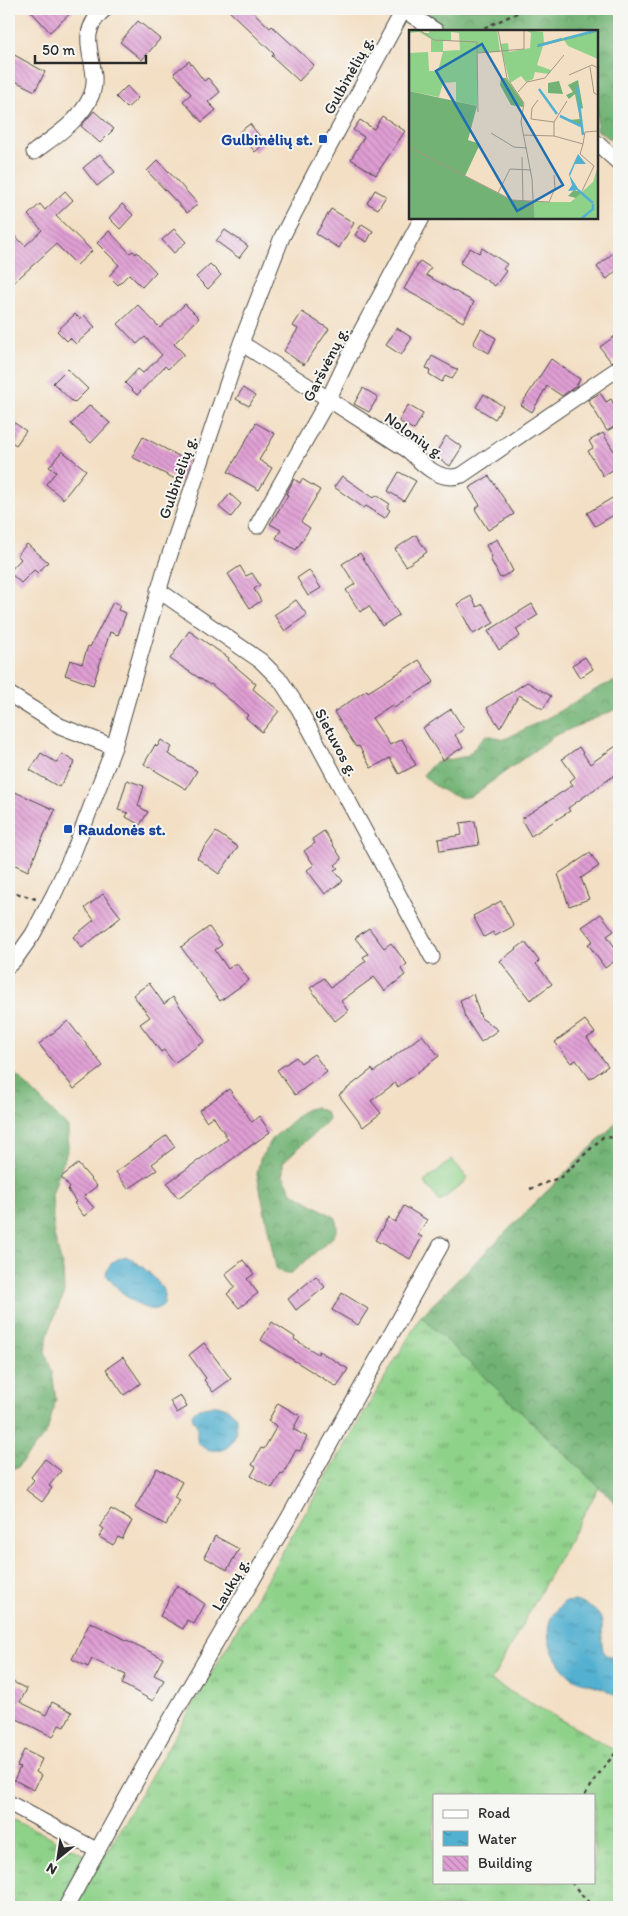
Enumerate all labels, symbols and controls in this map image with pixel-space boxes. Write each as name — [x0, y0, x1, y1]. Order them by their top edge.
inset map — [409, 30, 598, 219]
scale bar — [35, 32, 146, 64]
street label: Gulbinėlių g. — [319, 33, 378, 118]
text: 50 m — [42, 41, 75, 59]
place label: Gulbinėlių st. — [221, 130, 313, 150]
marker: Gulbinėlių st. — [317, 133, 329, 145]
street label: Garšvėnų g. — [298, 324, 352, 405]
street label: Nolonių g. — [381, 408, 448, 463]
street label: Gulbinėlių g. — [154, 433, 201, 521]
street label: Sietuvos g. — [311, 705, 362, 779]
place label: Raudonės st. — [78, 820, 166, 839]
marker: Raudonės st. — [62, 823, 74, 835]
street label: Laukų g. — [207, 1554, 254, 1614]
legend — [433, 1794, 596, 1884]
text: Road — [478, 1804, 511, 1822]
text: Water — [478, 1830, 517, 1848]
north arrow — [32, 1834, 82, 1884]
text: Building — [478, 1854, 532, 1872]
text: N — [43, 1859, 60, 1879]

